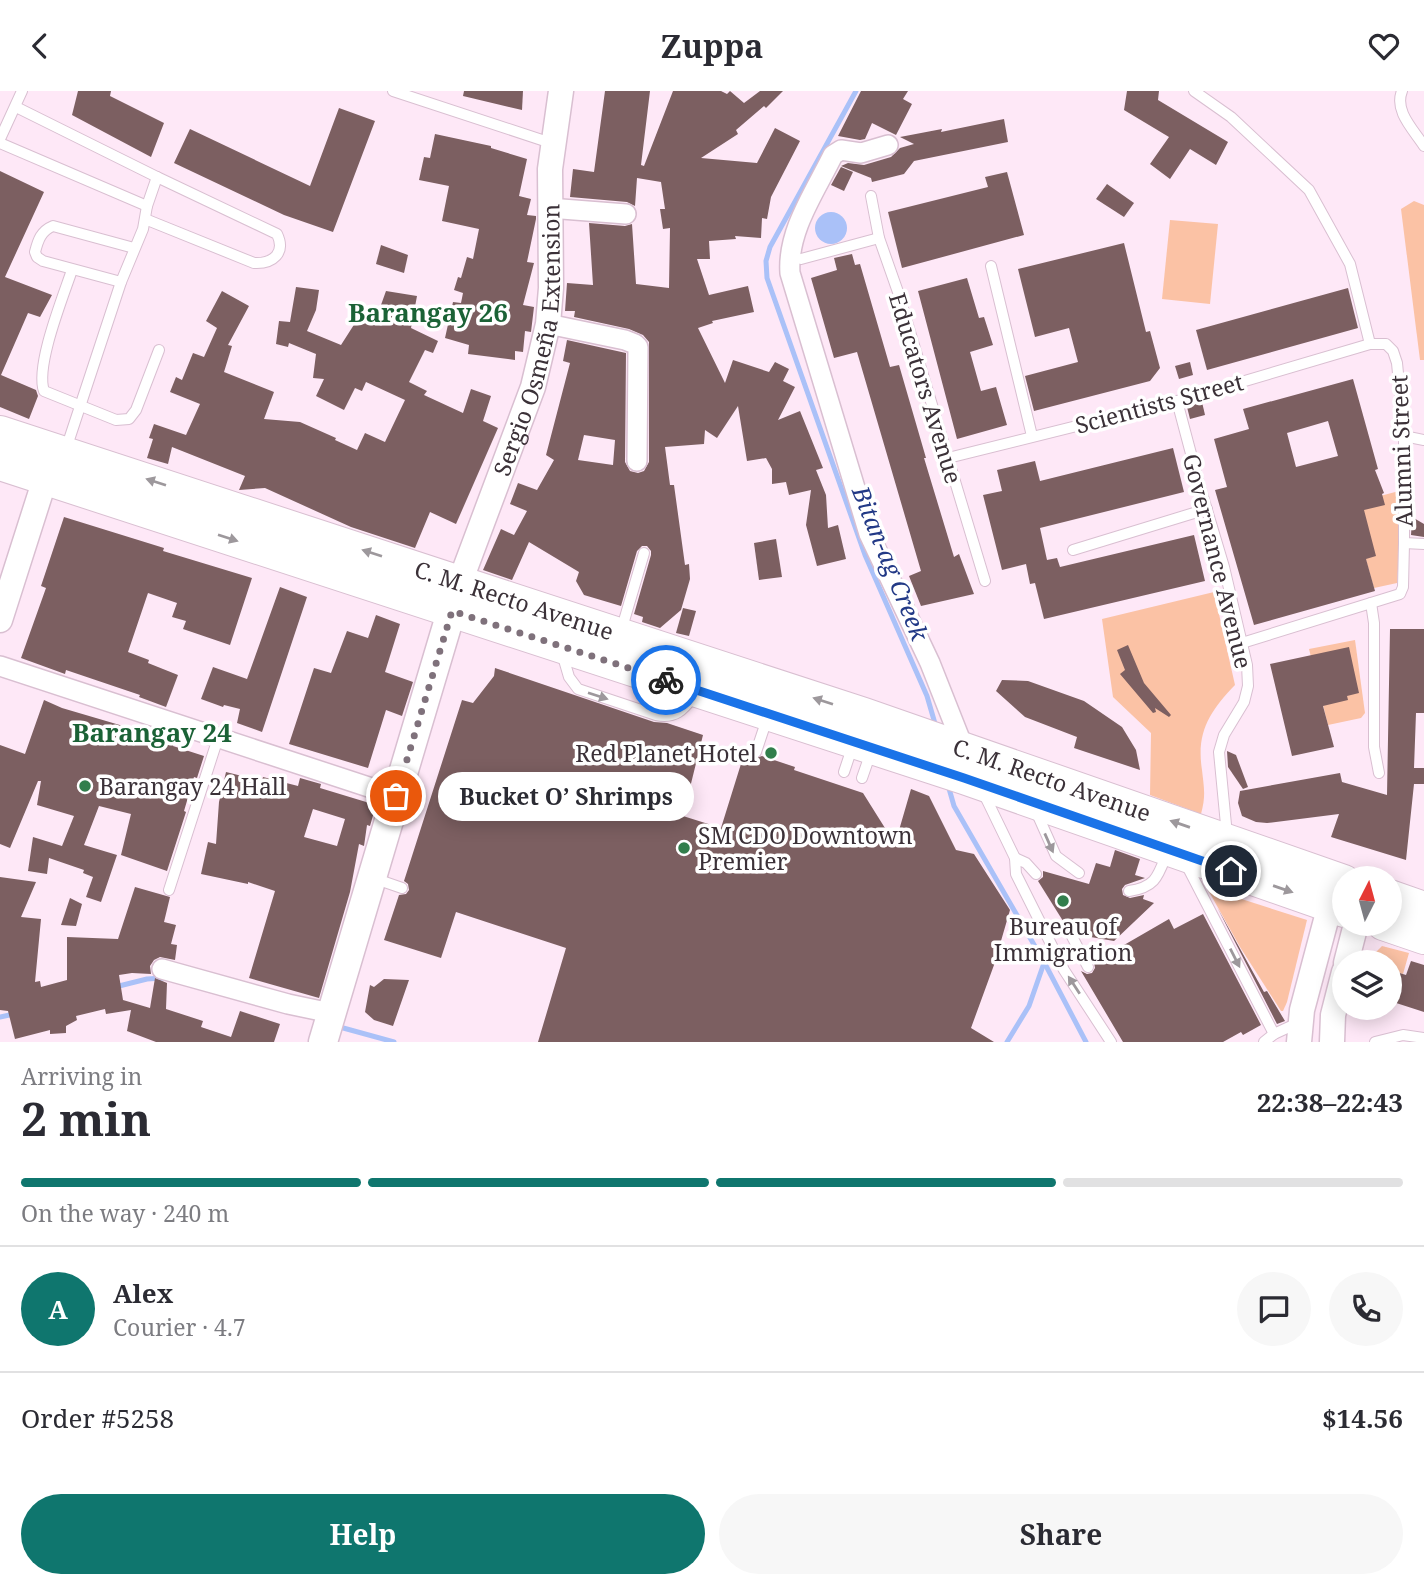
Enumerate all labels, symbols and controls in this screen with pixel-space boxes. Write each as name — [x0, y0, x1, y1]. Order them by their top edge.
text: Zuppa — [660, 24, 764, 67]
icon: back — [21, 27, 59, 65]
icon: heart — [1365, 27, 1403, 65]
street label: Sergio Osmeña Extension — [485, 203, 567, 480]
street label: Educators Avenue — [882, 289, 970, 487]
district label: Barangay 26 — [348, 294, 508, 330]
street label: Scientists Street — [1071, 365, 1247, 441]
street label: Alumni Street — [1382, 374, 1420, 528]
street label: Governance Avenue — [1176, 450, 1260, 672]
one-way arrow — [145, 477, 166, 487]
water label: Bitan-ag Creek — [845, 480, 938, 647]
one-way arrow — [218, 533, 239, 544]
one-way arrow — [362, 547, 383, 558]
street label: C. M. Recto Avenue — [411, 552, 618, 647]
courier — [631, 645, 701, 715]
icon: bike — [647, 661, 685, 699]
one-way arrow — [587, 691, 608, 702]
one-way arrow — [812, 695, 833, 706]
district label: Barangay 24 — [72, 714, 232, 750]
street label: C. M. Recto Avenue — [949, 730, 1155, 829]
place label: Red Planet Hotel — [575, 737, 757, 769]
marker: Red Planet Hotel — [763, 745, 779, 761]
pin — [366, 766, 426, 826]
place label: Barangay 24 Hall — [99, 770, 286, 802]
callout: Bucket O’ Shrimps — [438, 771, 694, 821]
icon: bag — [377, 777, 415, 815]
marker: Barangay 24 Hall — [77, 778, 93, 794]
text: Bucket O’ Shrimps — [459, 780, 673, 812]
one-way arrow — [1169, 818, 1190, 829]
place label: SM CDO Downtown Premier — [698, 819, 913, 877]
one-way arrow — [1044, 832, 1055, 853]
marker: SM CDO Downtown Premier — [676, 840, 692, 856]
pin — [1201, 841, 1261, 901]
icon: home — [1212, 852, 1250, 890]
north arrow — [1332, 866, 1402, 936]
map controls — [1332, 866, 1402, 1020]
one-way arrow — [1272, 884, 1293, 895]
marker: Bureau of Immigration — [1055, 893, 1071, 909]
place label: Bureau of Immigration — [994, 910, 1132, 968]
one-way arrow — [1230, 948, 1241, 968]
button: layers — [1332, 950, 1402, 1020]
one-way arrow — [1067, 976, 1081, 994]
text: Arriving in — [21, 1060, 142, 1092]
text: 22:38–22:43 — [1257, 1084, 1403, 1120]
text: 2 min — [21, 1087, 151, 1149]
text: On the way · 240 m — [21, 1197, 229, 1229]
button: chat — [1237, 1272, 1311, 1346]
button: phone — [1329, 1272, 1403, 1346]
text: Alex — [113, 1275, 173, 1311]
text: A — [48, 1291, 68, 1327]
text: Courier · 4.7 — [113, 1311, 246, 1343]
text: Order #5258 — [21, 1400, 174, 1436]
text: $14.56 — [1322, 1400, 1403, 1436]
button: Help — [21, 1494, 705, 1574]
button: Share — [719, 1494, 1403, 1574]

